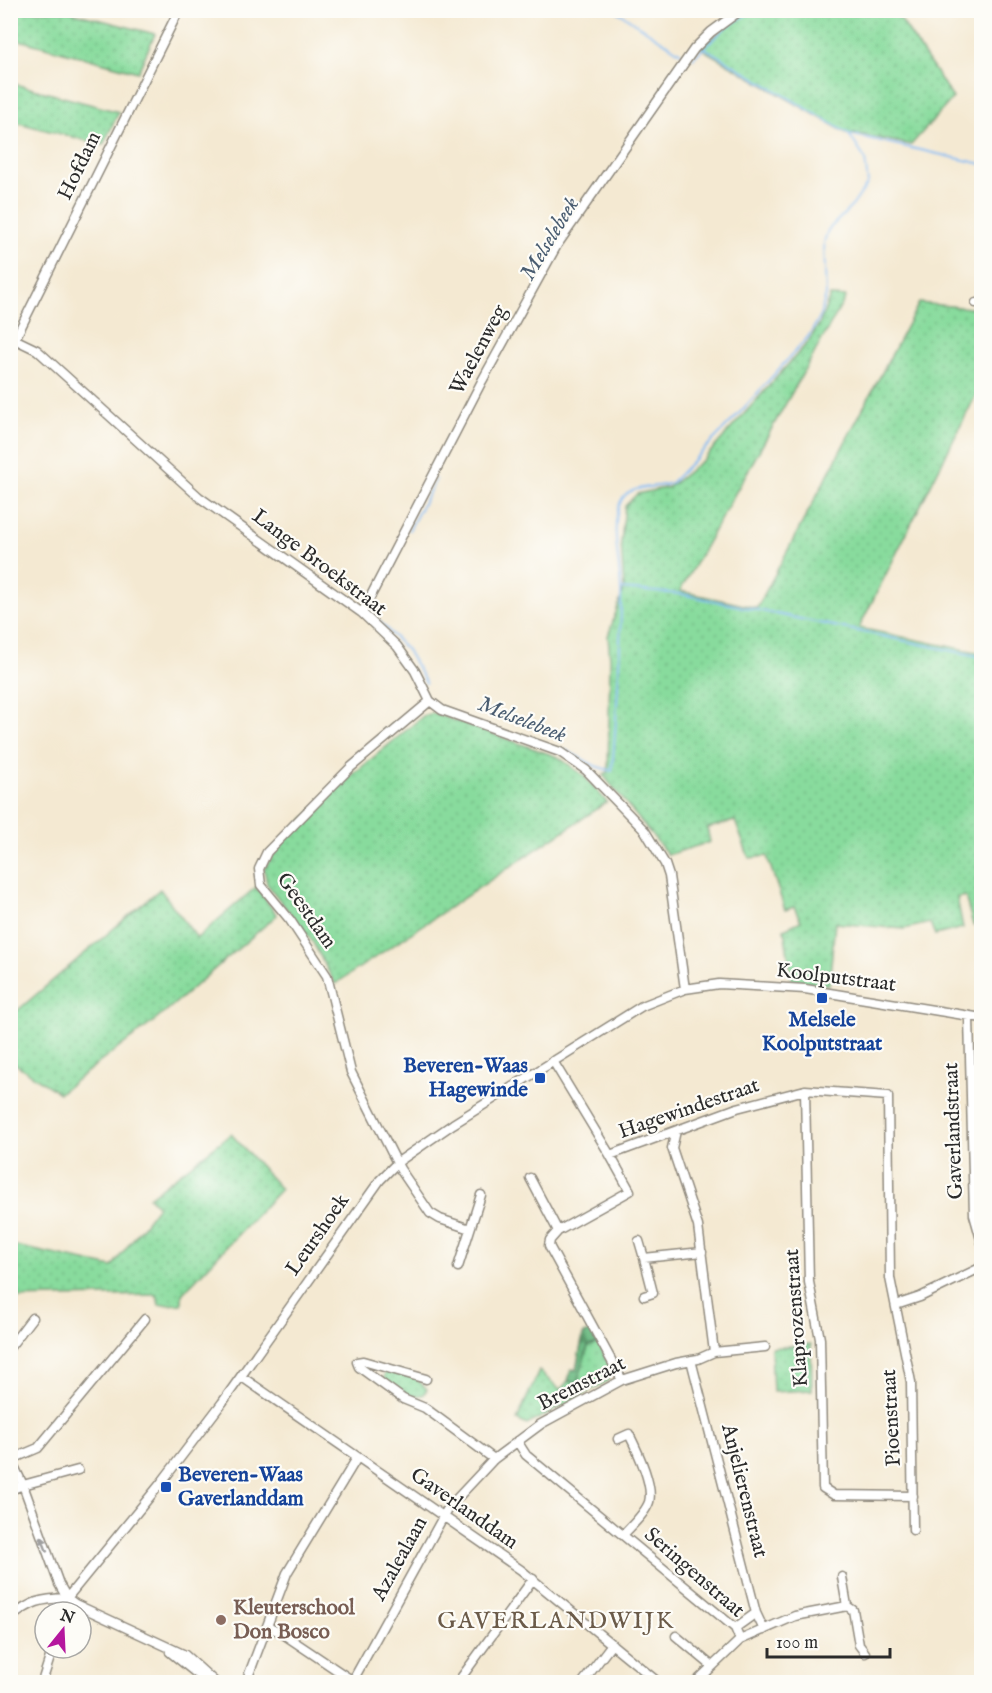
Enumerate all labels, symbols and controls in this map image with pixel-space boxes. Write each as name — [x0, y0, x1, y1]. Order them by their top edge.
street label: Hofdam — [52, 127, 108, 205]
water label: Melselebeek — [514, 192, 586, 286]
street label: Waelenweg — [444, 300, 514, 400]
street label: Lange Broekstraat — [246, 503, 392, 623]
water label: Melselebeek — [474, 690, 570, 750]
street label: Geestdam — [270, 868, 342, 954]
street label: Koolputstraat — [775, 957, 897, 999]
marker: Melsele Koolputstraat — [815, 991, 829, 1005]
place label: Melsele Koolputstraat — [762, 1007, 883, 1058]
place label: Beveren-Waas Hagewinde — [403, 1053, 528, 1104]
street label: Gaverlandstraat — [938, 1062, 970, 1200]
marker: Beveren-Waas Hagewinde — [533, 1071, 547, 1085]
street label: Hagewindestraat — [615, 1072, 763, 1146]
street label: Leurshoek — [280, 1188, 356, 1281]
street label: Klaprozenstraat — [779, 1248, 815, 1388]
street label: Bremstraat — [533, 1350, 631, 1418]
street label: Pioenstraat — [876, 1369, 908, 1467]
street label: Anjelierenstraat — [714, 1420, 774, 1561]
place label: Beveren-Waas Gaverlanddam — [178, 1462, 305, 1513]
street label: Gaverlanddam — [405, 1462, 523, 1556]
marker: Beveren-Waas Gaverlanddam — [159, 1480, 173, 1494]
street label: Azalealaan — [365, 1512, 434, 1607]
street label: Seringenstraat — [638, 1522, 750, 1624]
one-way arrow — [38, 1535, 48, 1553]
place label: Kleuterschool Don Bosco — [233, 1595, 356, 1646]
north arrow — [33, 1600, 93, 1660]
text: N — [56, 1606, 77, 1629]
district label: GAVERLANDWIJK — [437, 1606, 675, 1637]
marker: Kleuterschool Don Bosco — [214, 1613, 228, 1627]
scale bar — [767, 1621, 890, 1659]
text: 100 m — [776, 1632, 818, 1655]

